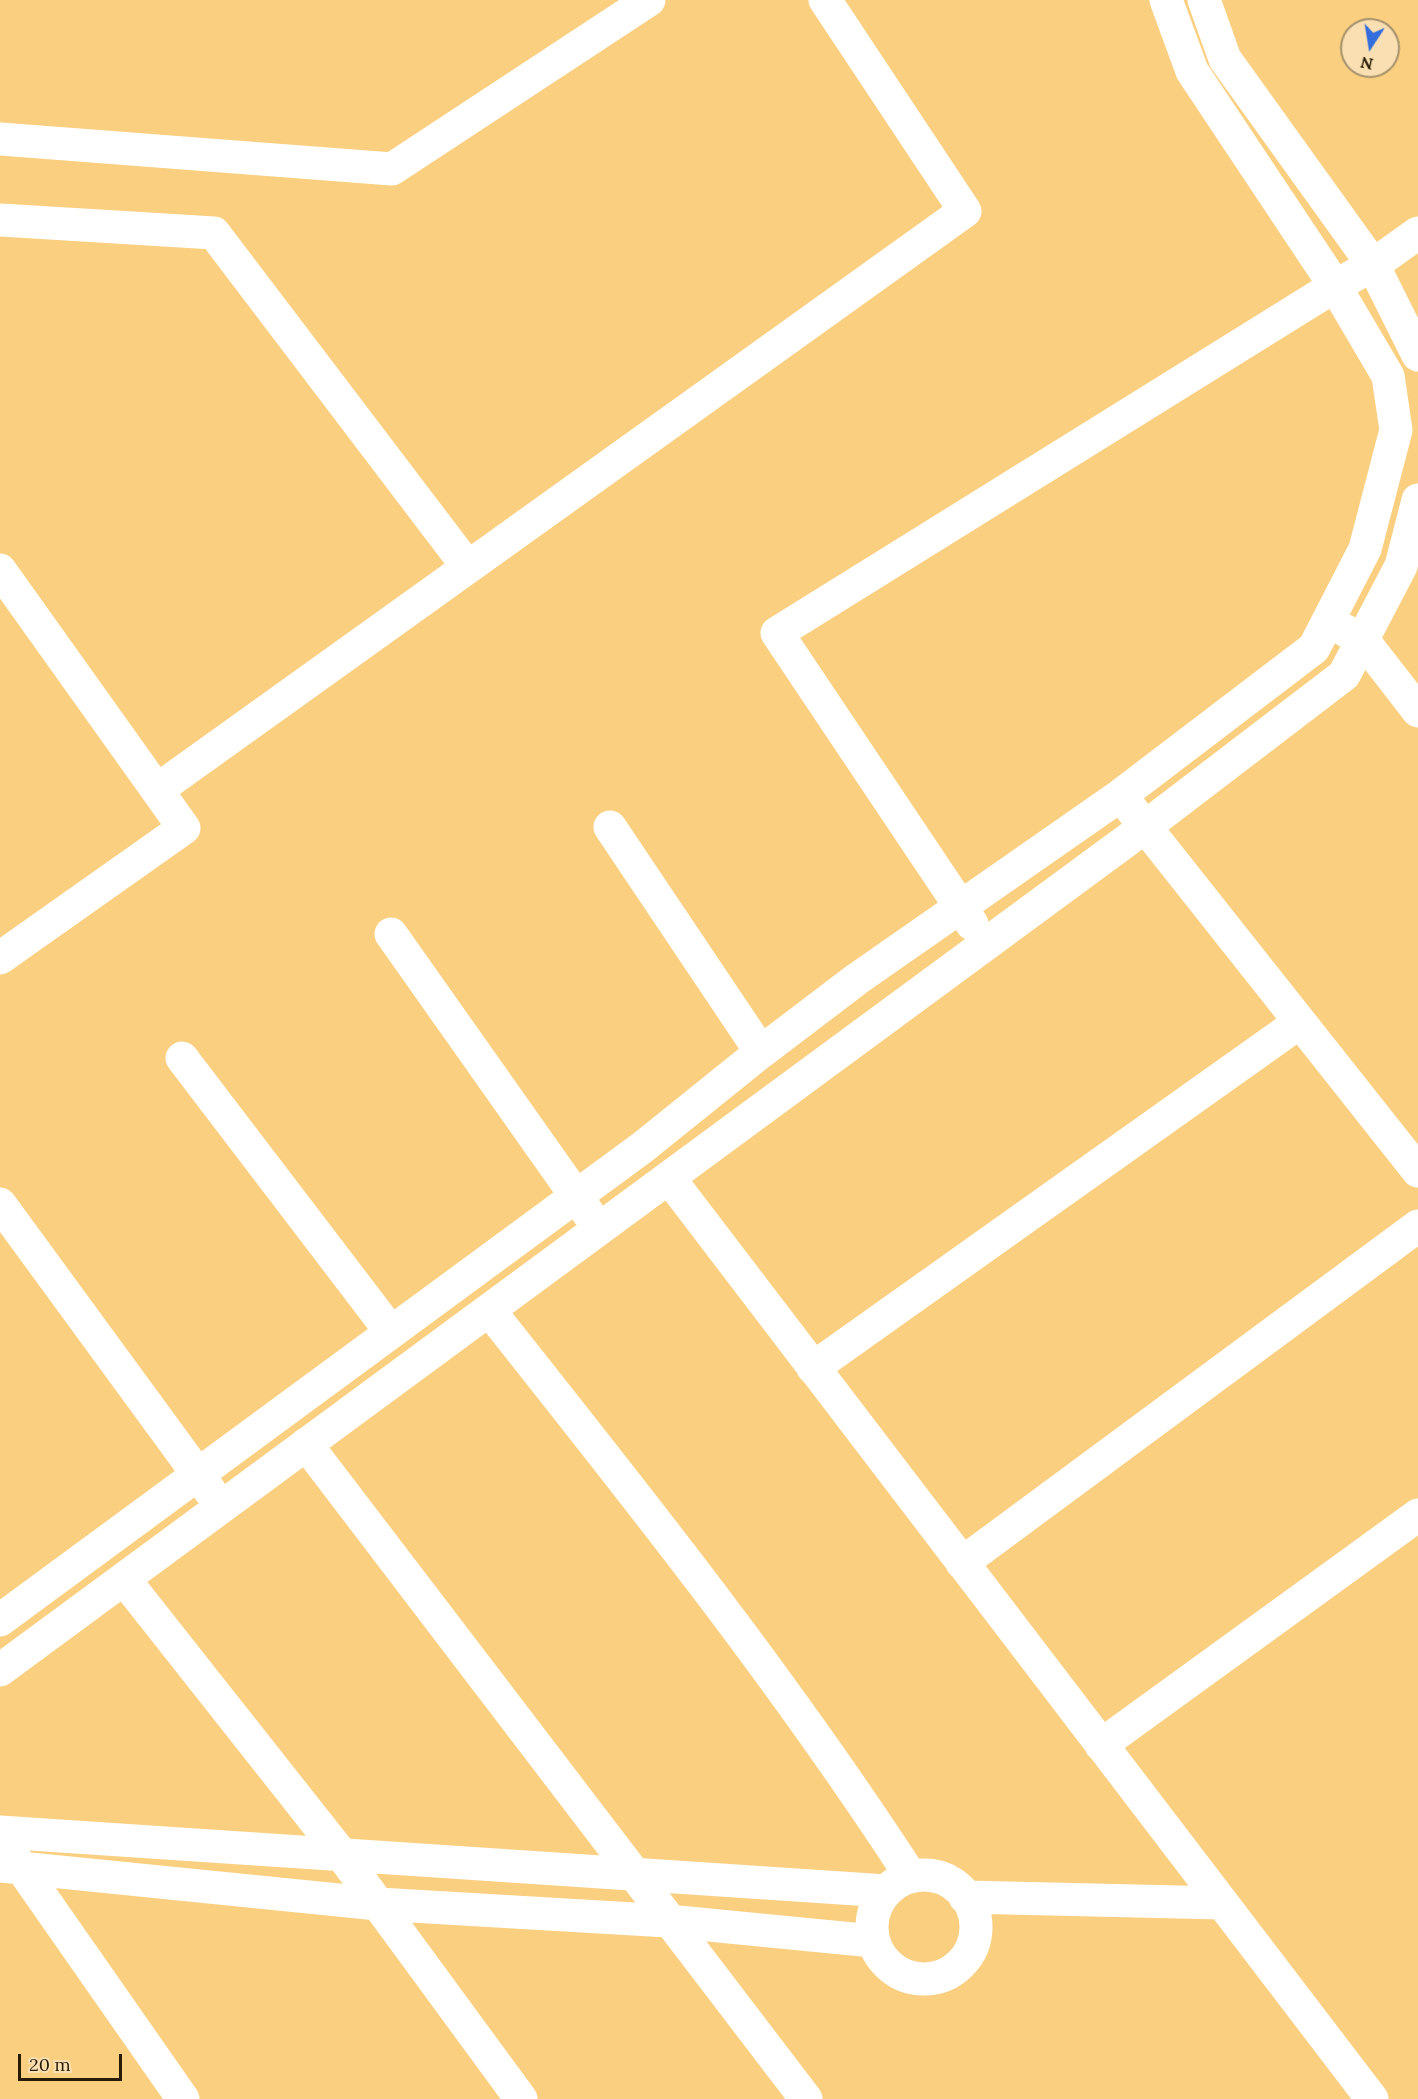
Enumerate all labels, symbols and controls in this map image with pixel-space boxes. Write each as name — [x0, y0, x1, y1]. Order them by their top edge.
north arrow — [1340, 18, 1400, 78]
text: N — [1359, 53, 1375, 75]
scale bar — [21, 2042, 124, 2080]
text: 20 m — [29, 2053, 71, 2076]

